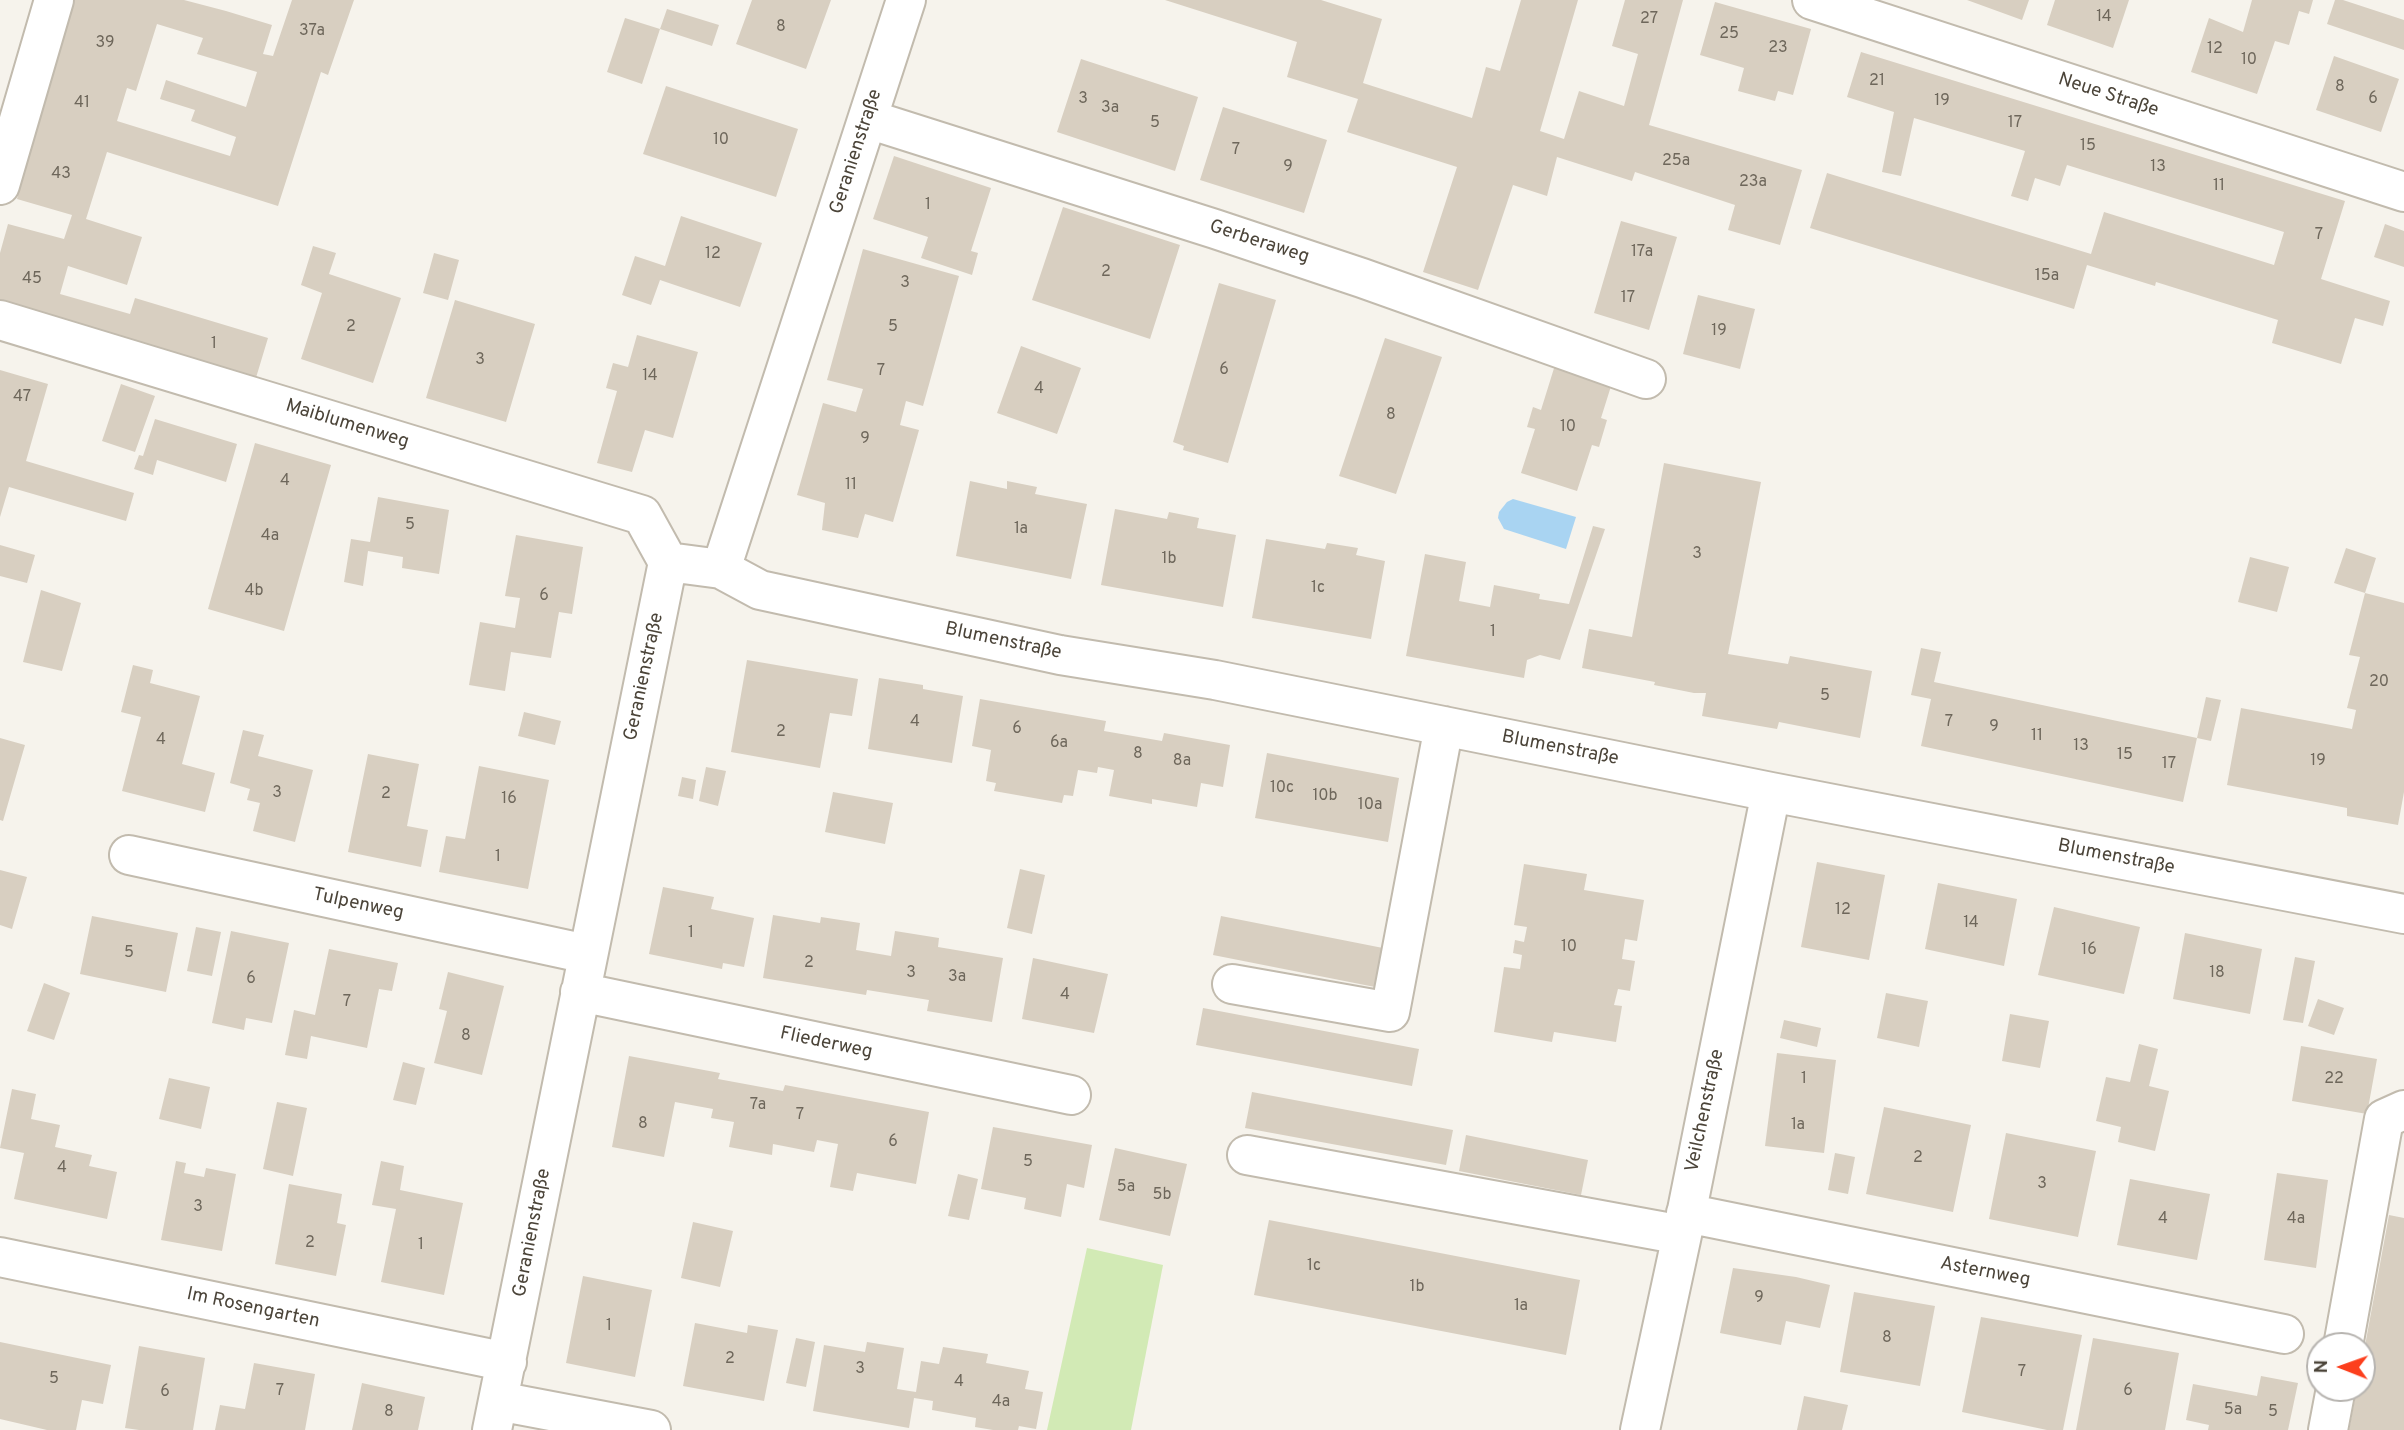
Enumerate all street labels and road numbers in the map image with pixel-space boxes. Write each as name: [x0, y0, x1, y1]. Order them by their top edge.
street label: Neue Straße: [2055, 69, 2161, 123]
street label: Geranienstraße: [826, 87, 888, 217]
street label: Gerberaweg: [1206, 216, 1312, 270]
street label: Maiblumenweg: [282, 395, 412, 455]
street label: Geranienstraße: [620, 611, 670, 743]
street label: Blumenstraße: [943, 619, 1063, 665]
street label: Blumenstraße: [1500, 726, 1620, 772]
street label: Blumenstraße: [2056, 835, 2176, 881]
street label: Tulpenweg: [310, 884, 406, 926]
street label: Fliederweg: [778, 1023, 874, 1065]
street label: Veilchenstraße: [1682, 1047, 1730, 1175]
street label: Geranienstraße: [509, 1167, 557, 1299]
street label: Asternweg: [1938, 1253, 2032, 1293]
street label: Im Rosengarten: [184, 1284, 322, 1334]

